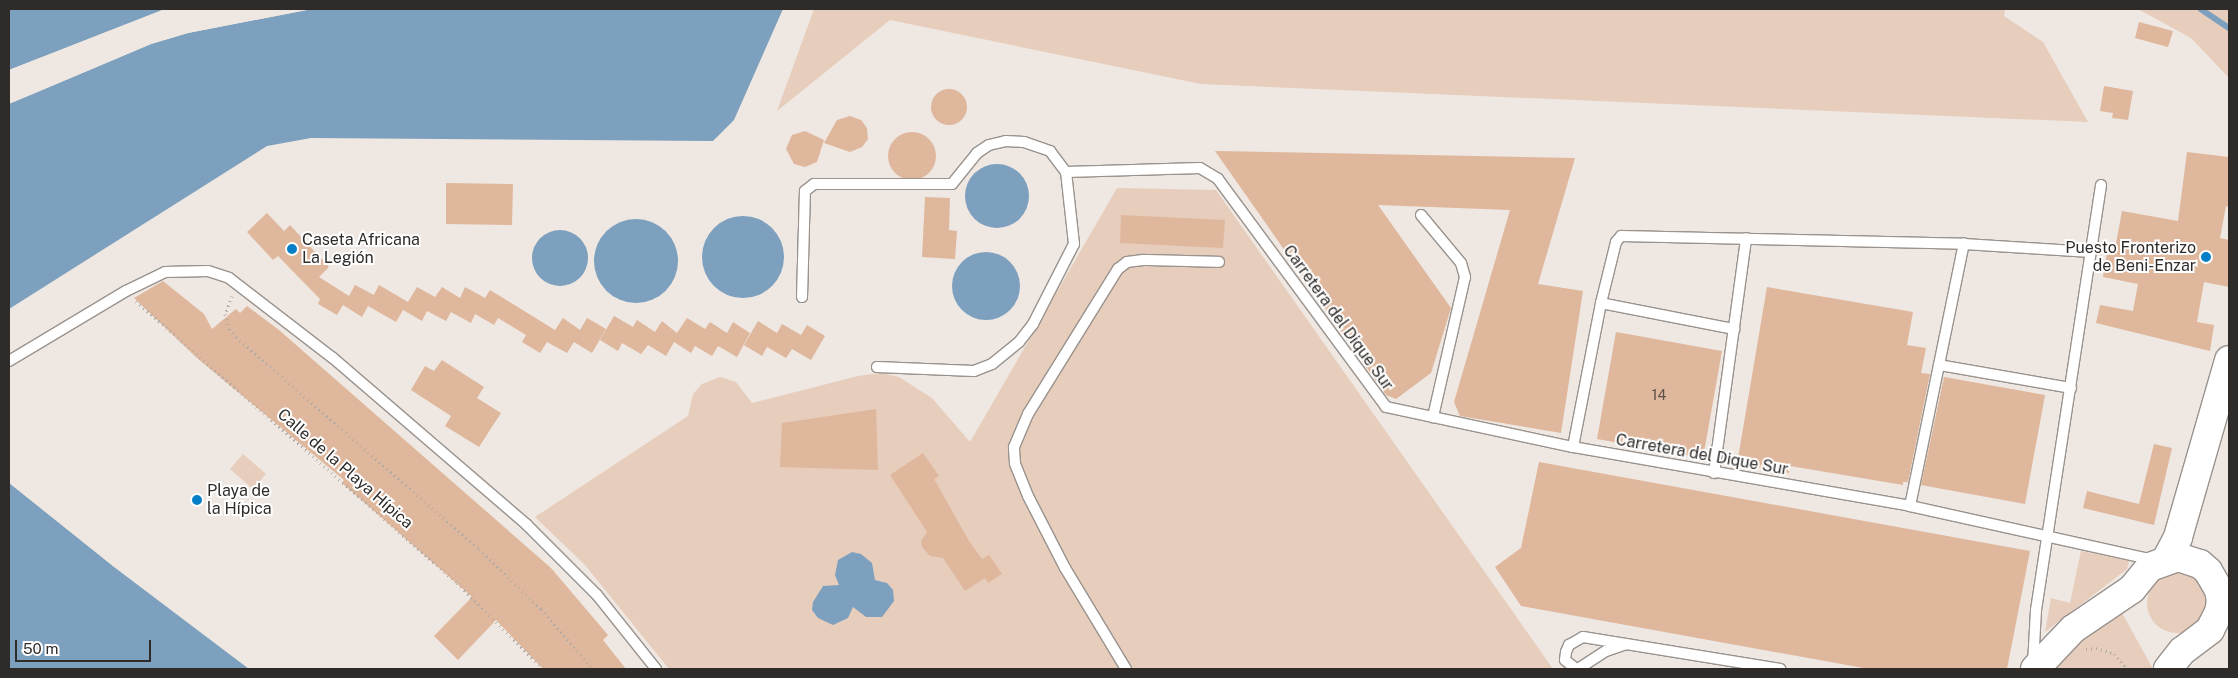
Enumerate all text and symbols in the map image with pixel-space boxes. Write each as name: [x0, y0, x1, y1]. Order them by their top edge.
place label: Caseta Africana La Legión: [302, 230, 420, 268]
place label: Puesto Fronterizo de Beni-Enzar: [2065, 238, 2196, 276]
street label: Carretera del Dique Sur: [1279, 242, 1397, 394]
marker: Caseta Africana La Legión: [286, 243, 298, 255]
marker: Puesto Fronterizo de Beni-Enzar: [2200, 251, 2212, 263]
house number: 14: [1652, 387, 1666, 403]
street label: Calle de la Playa Hípica: [273, 405, 417, 533]
street label: Carretera del Dique Sur: [1614, 430, 1790, 480]
place label: Playa de la Hípica: [207, 481, 272, 519]
marker: Playa de la Hípica: [191, 494, 203, 506]
scale bar: [18, 630, 154, 662]
text: 50 m: [23, 640, 58, 657]

